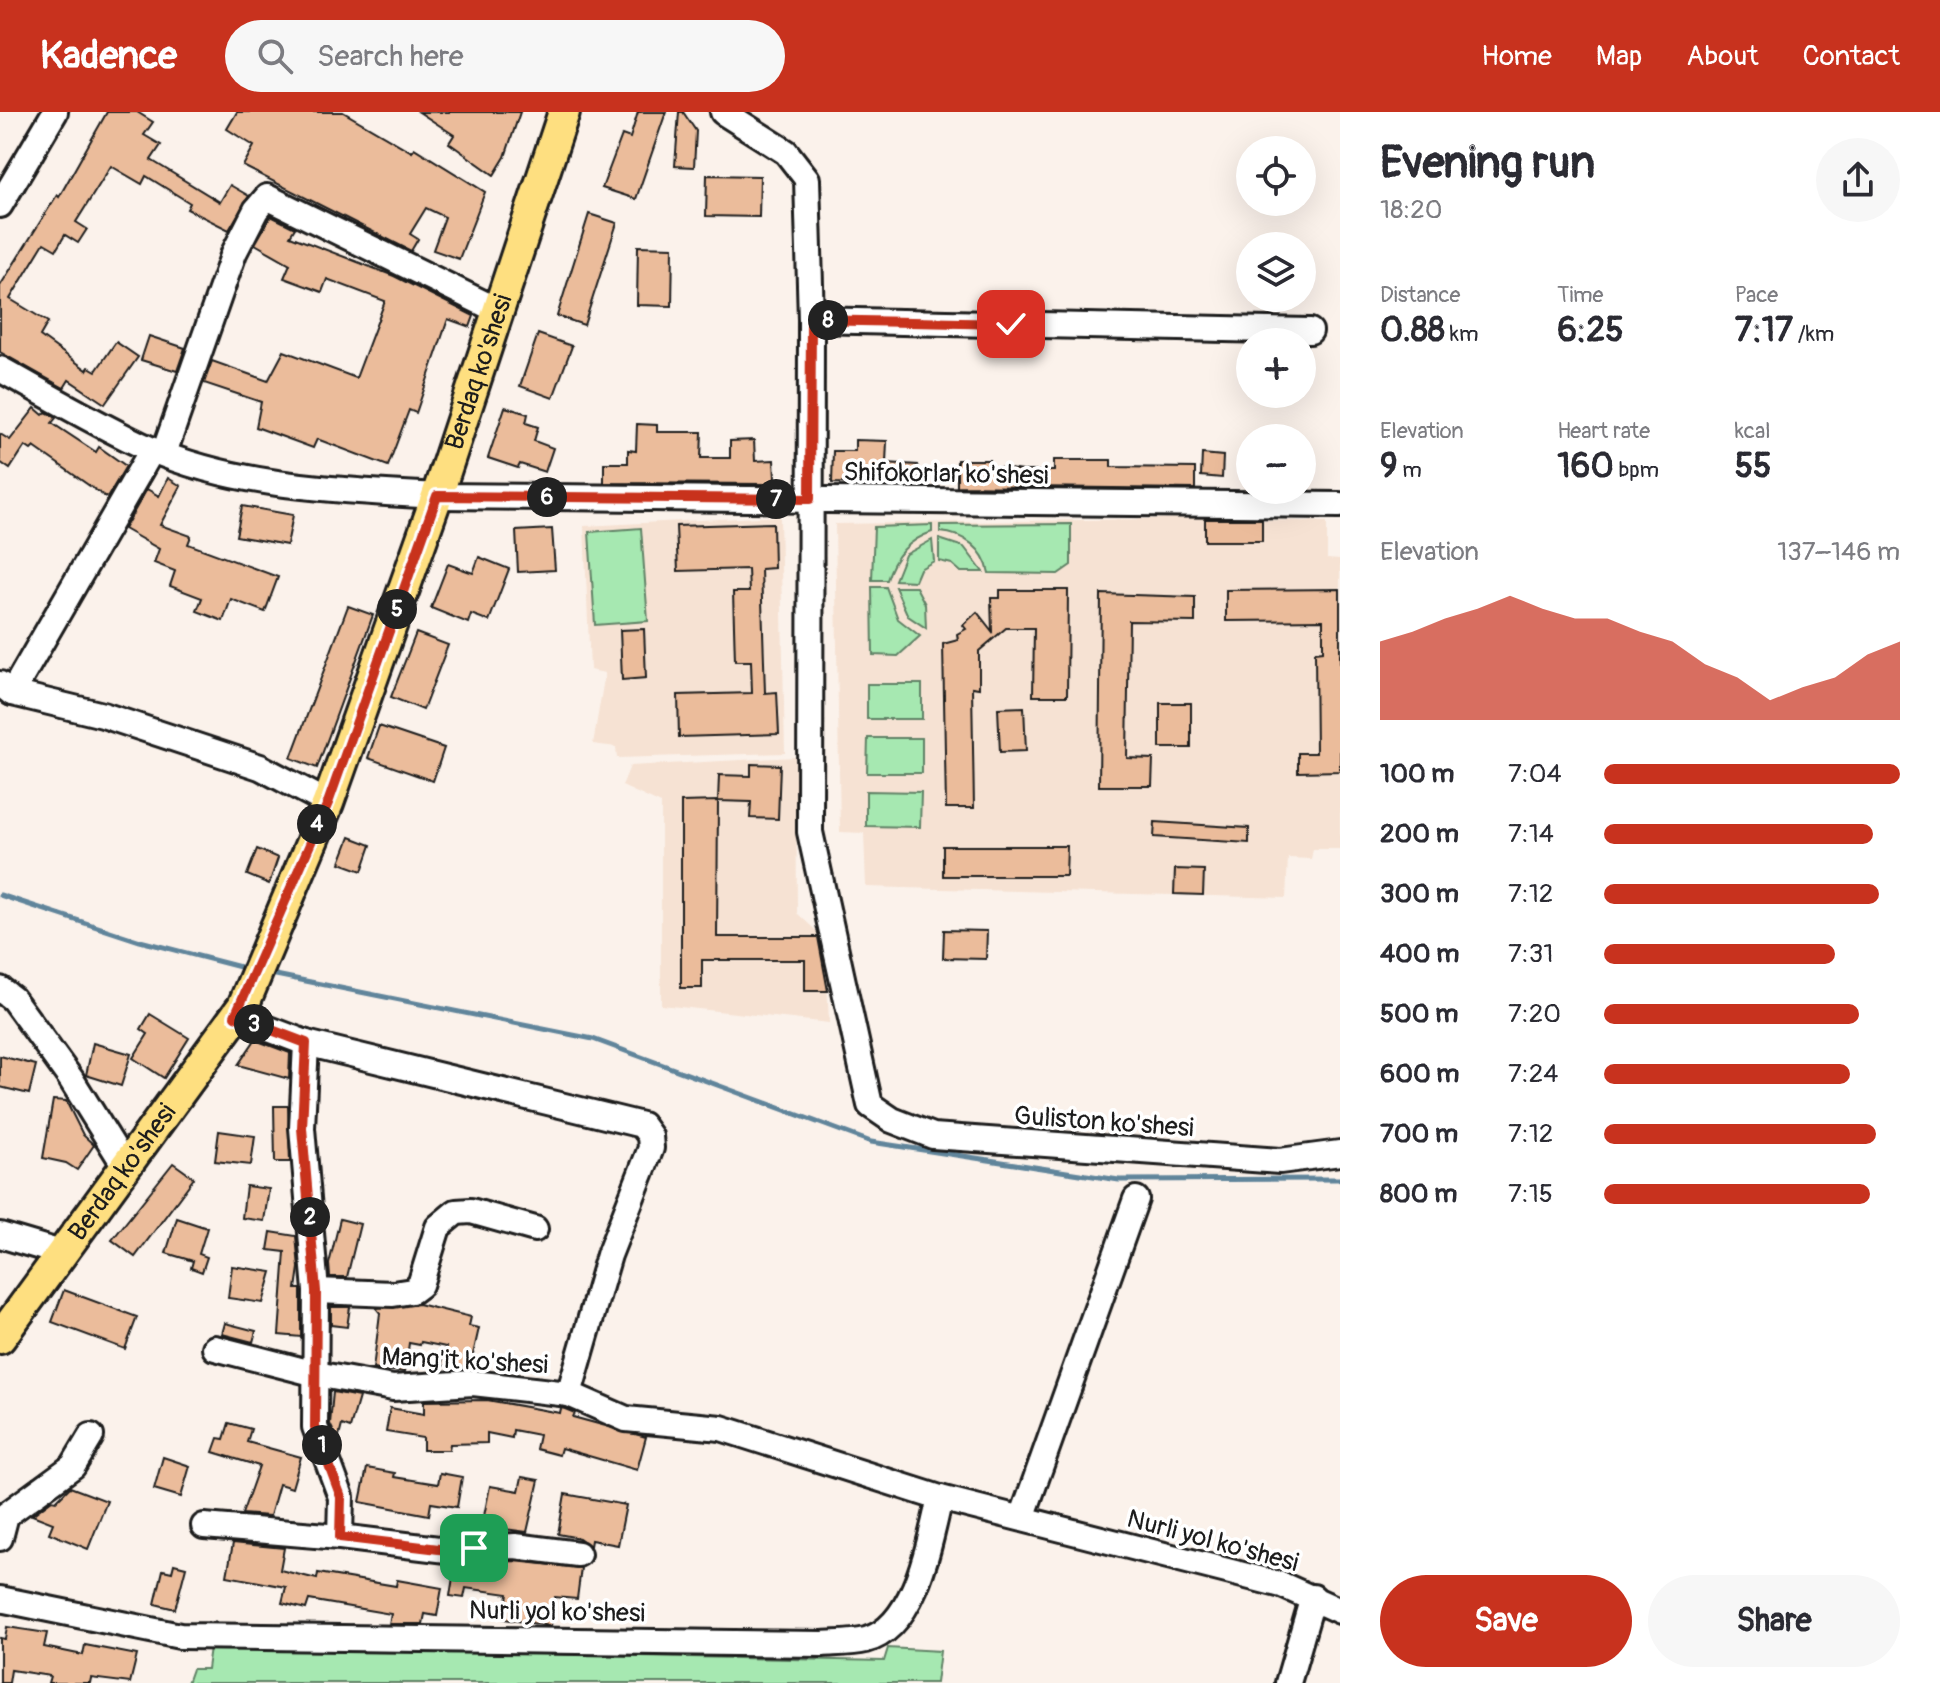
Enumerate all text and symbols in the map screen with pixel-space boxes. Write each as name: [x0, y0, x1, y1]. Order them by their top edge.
search box: [225, 20, 785, 92]
text: Kadence: [40, 32, 177, 80]
icon: search: [253, 34, 297, 78]
text: Search here: [317, 38, 464, 75]
text: Home: [1481, 39, 1552, 74]
text: Map: [1596, 39, 1642, 74]
text: About: [1686, 39, 1759, 74]
text: Contact: [1803, 39, 1900, 74]
map controls: [1236, 136, 1316, 504]
button: locate: [1236, 136, 1316, 216]
text: Evening run: [1380, 136, 1595, 191]
button: share: [1816, 138, 1900, 222]
text: 18:20: [1380, 194, 1443, 226]
button: layers: [1236, 232, 1316, 312]
text: Distance: [1380, 281, 1460, 309]
text: Time: [1557, 281, 1603, 309]
text: Pace: [1735, 281, 1778, 309]
street label: Berdaq ko'shesi: [438, 290, 520, 454]
pin: [977, 290, 1045, 358]
pin: 8: [808, 300, 848, 340]
icon: check: [989, 302, 1033, 346]
text: 8: [822, 306, 834, 334]
text: 0.88: [1380, 309, 1445, 352]
text: 6:25: [1557, 309, 1624, 352]
text: 7:17: [1735, 309, 1793, 352]
text: km: [1445, 320, 1478, 348]
text: /km: [1793, 320, 1834, 348]
button: +: [1236, 328, 1316, 408]
text: Elevation: [1380, 417, 1464, 445]
text: Heart rate: [1557, 417, 1650, 445]
text: kcal: [1735, 417, 1770, 445]
button: −: [1236, 424, 1316, 504]
text: 9: [1380, 445, 1398, 488]
text: 160: [1557, 445, 1614, 488]
text: 55: [1735, 445, 1772, 488]
street label: Shifokorlar ko'shesi: [843, 456, 1049, 492]
text: m: [1398, 456, 1422, 484]
text: bpm: [1614, 456, 1659, 484]
pin: 6: [527, 477, 567, 517]
pin: 7: [756, 479, 796, 519]
text: 6: [541, 483, 553, 511]
text: 7: [770, 485, 782, 513]
text: Elevation: [1380, 536, 1479, 568]
text: 137–146 m: [1777, 536, 1900, 568]
pin: 5: [377, 589, 417, 629]
text: 5: [391, 595, 403, 623]
text: 100 m: [1380, 758, 1454, 790]
text: 7:04: [1508, 758, 1562, 790]
pin: 4: [297, 804, 337, 844]
text: 4: [311, 810, 323, 838]
text: 200 m: [1380, 818, 1459, 850]
text: 7:14: [1508, 818, 1554, 850]
text: 300 m: [1380, 878, 1459, 910]
text: 7:12: [1508, 878, 1553, 910]
text: 400 m: [1380, 938, 1459, 970]
text: 7:31: [1508, 938, 1553, 970]
text: 500 m: [1380, 998, 1458, 1030]
text: 7:20: [1508, 998, 1561, 1030]
pin: 3: [234, 1004, 274, 1044]
text: 3: [248, 1010, 260, 1038]
text: 600 m: [1380, 1058, 1459, 1090]
text: 7:24: [1508, 1058, 1558, 1090]
street label: Berdaq ko'shesi: [62, 1098, 183, 1247]
street label: Guliston ko'shesi: [1013, 1100, 1195, 1144]
text: 700 m: [1380, 1118, 1458, 1150]
text: 7:12: [1508, 1118, 1553, 1150]
text: 800 m: [1380, 1178, 1457, 1210]
text: 7:15: [1508, 1178, 1553, 1210]
pin: 2: [290, 1197, 330, 1237]
text: 2: [304, 1203, 316, 1231]
street label: Mang'it ko'shesi: [381, 1341, 549, 1381]
pin: 1: [302, 1425, 342, 1465]
text: 1: [318, 1431, 326, 1459]
street label: Nurli yol ko'shesi: [1124, 1503, 1302, 1579]
pin: [440, 1514, 508, 1582]
icon: arrive: [452, 1526, 496, 1570]
button: Save: [1380, 1575, 1632, 1667]
button: Share: [1648, 1575, 1900, 1667]
street label: Nurli yol ko'shesi: [469, 1594, 645, 1630]

